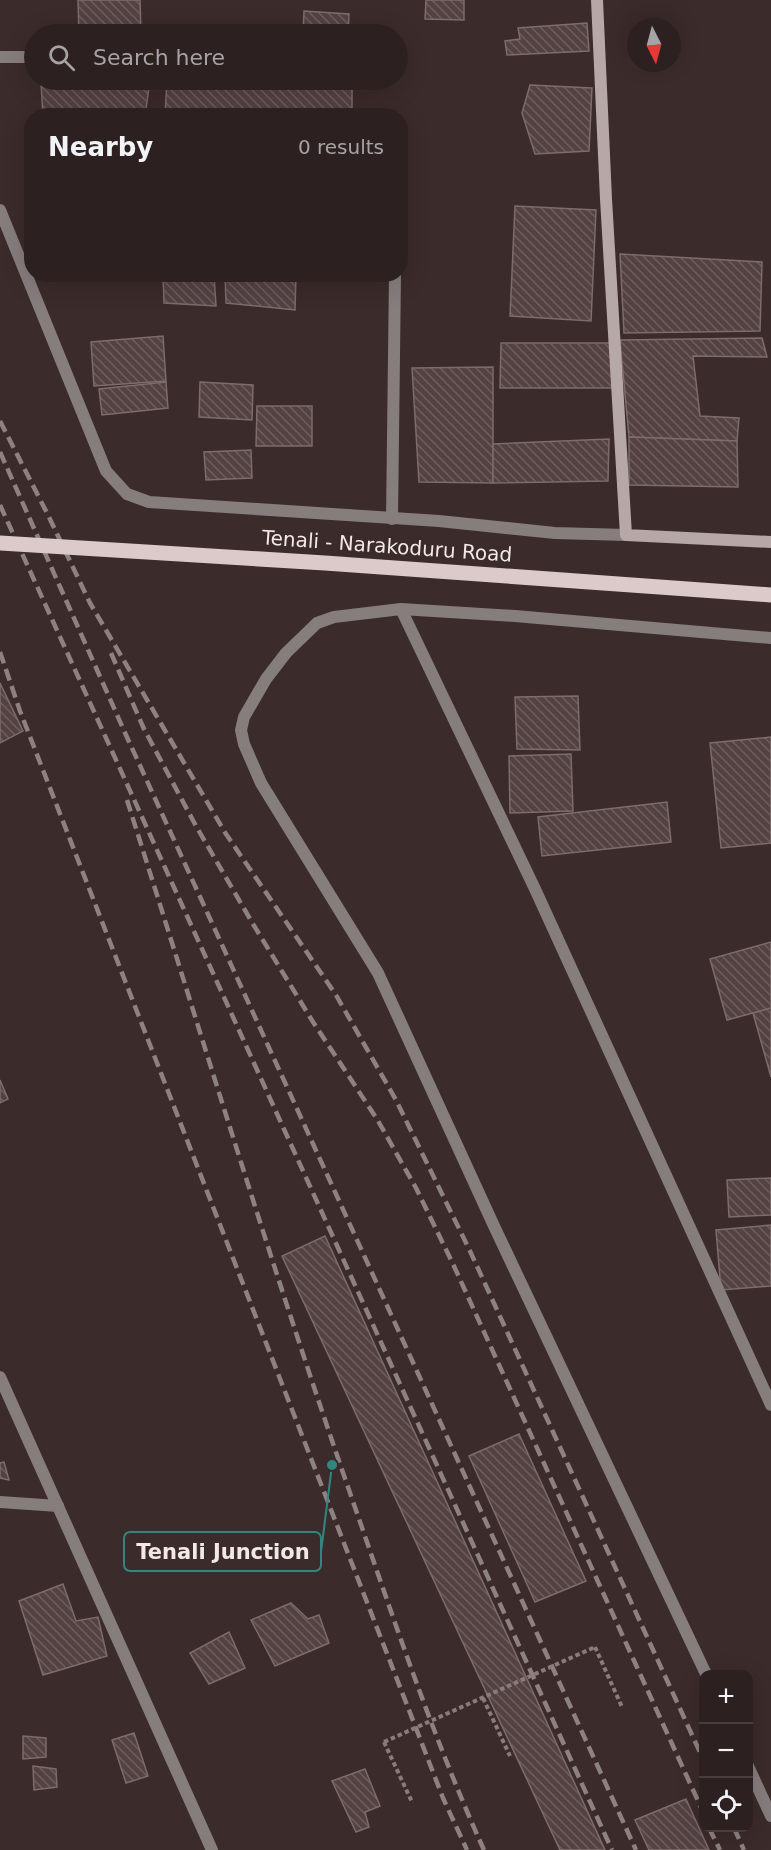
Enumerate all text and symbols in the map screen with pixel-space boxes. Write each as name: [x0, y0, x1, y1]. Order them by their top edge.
north arrow: [627, 18, 681, 72]
search box: [24, 24, 408, 90]
icon: search: [45, 41, 78, 74]
text: Search here: [93, 45, 225, 70]
text: Nearby: [48, 132, 153, 162]
text: 0 results: [298, 135, 384, 159]
street label: Tenali - Narakoduru Road: [260, 525, 513, 567]
callout: Tenali Junction: [124, 1532, 321, 1571]
text: Tenali Junction: [136, 1540, 310, 1564]
map controls: [699, 1670, 753, 1832]
button: +: [699, 1670, 753, 1724]
button: −: [699, 1724, 753, 1778]
button: locate: [699, 1778, 753, 1832]

